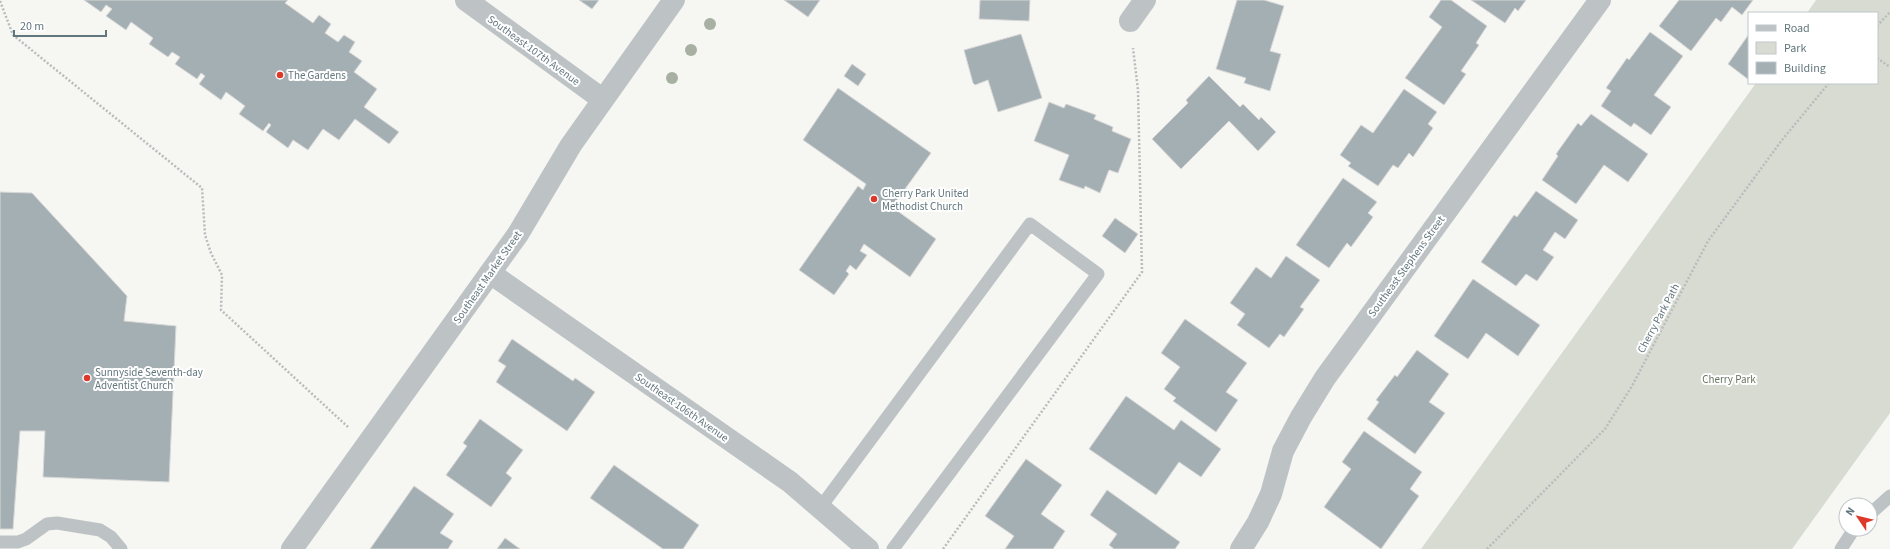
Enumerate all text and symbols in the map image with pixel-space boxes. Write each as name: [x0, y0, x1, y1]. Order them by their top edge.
scale bar: [14, 12, 106, 38]
street label: Southeast 107th Avenue: [484, 12, 583, 89]
legend: [1748, 12, 1878, 84]
text: 20 m: [20, 18, 44, 35]
text: Road: [1784, 20, 1810, 37]
text: Park: [1784, 40, 1806, 57]
text: Building: [1784, 60, 1826, 77]
place label: The Gardens: [288, 68, 346, 83]
marker: The Gardens: [275, 70, 285, 80]
place label: Cherry Park United Methodist Church: [882, 186, 969, 214]
marker: Cherry Park United Methodist Church: [869, 194, 879, 204]
street label: Southeast Stephens Street: [1365, 213, 1448, 320]
street label: Southeast Market Street: [450, 228, 525, 327]
street label: Cherry Park Path: [1634, 281, 1683, 356]
place label: Sunnyside Seventh-day Adventist Church: [95, 365, 203, 393]
street label: Southeast 106th Avenue: [632, 369, 732, 446]
park label: Cherry Park: [1702, 372, 1756, 387]
marker: Sunnyside Seventh-day Adventist Church: [82, 373, 92, 383]
north arrow: [1838, 497, 1878, 537]
text: N: [1842, 504, 1858, 519]

